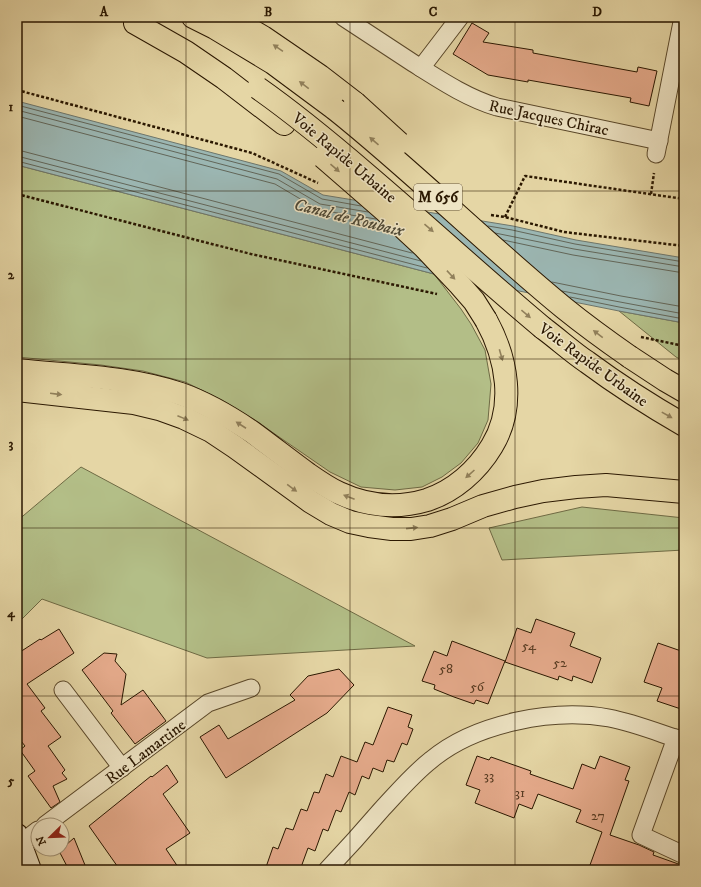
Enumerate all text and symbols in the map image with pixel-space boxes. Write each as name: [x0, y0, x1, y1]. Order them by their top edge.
text: A: [99, 4, 109, 20]
text: B: [264, 4, 272, 20]
text: C: [429, 4, 438, 20]
text: D: [592, 4, 602, 20]
one-way arrow: [273, 44, 284, 52]
one-way arrow: [298, 81, 309, 89]
street label: Rue Jacques Chirac: [487, 96, 611, 140]
text: 1: [9, 99, 14, 115]
street label: Voie Rapide Urbaine: [287, 108, 401, 207]
one-way arrow: [369, 136, 379, 145]
one-way arrow: [330, 163, 341, 172]
road number: M 656: [414, 184, 462, 210]
water label: Canal de Roubaix: [292, 194, 407, 243]
one-way arrow: [424, 223, 433, 232]
text: 2: [8, 267, 15, 283]
one-way arrow: [446, 270, 456, 280]
one-way arrow: [521, 309, 532, 318]
street label: Voie Rapide Urbaine: [534, 318, 652, 411]
one-way arrow: [592, 330, 603, 338]
one-way arrow: [498, 350, 504, 362]
one-way arrow: [50, 391, 62, 398]
one-way arrow: [661, 411, 673, 418]
one-way arrow: [177, 414, 189, 421]
one-way arrow: [236, 422, 247, 429]
text: 3: [9, 436, 14, 452]
one-way arrow: [465, 469, 475, 478]
one-way arrow: [287, 484, 297, 492]
one-way arrow: [343, 494, 355, 500]
one-way arrow: [406, 525, 418, 532]
text: 4: [6, 605, 15, 622]
house number: 54: [522, 637, 537, 655]
house number: 52: [553, 654, 567, 672]
house number: 58: [439, 660, 453, 678]
house number: 56: [470, 678, 485, 696]
street label: Rue Lamartine: [101, 715, 190, 789]
house number: 33: [484, 767, 494, 785]
text: 5: [7, 773, 15, 789]
house number: 31: [515, 784, 525, 802]
house number: 27: [591, 807, 605, 825]
north arrow: [30, 817, 70, 857]
text: N: [34, 834, 50, 847]

